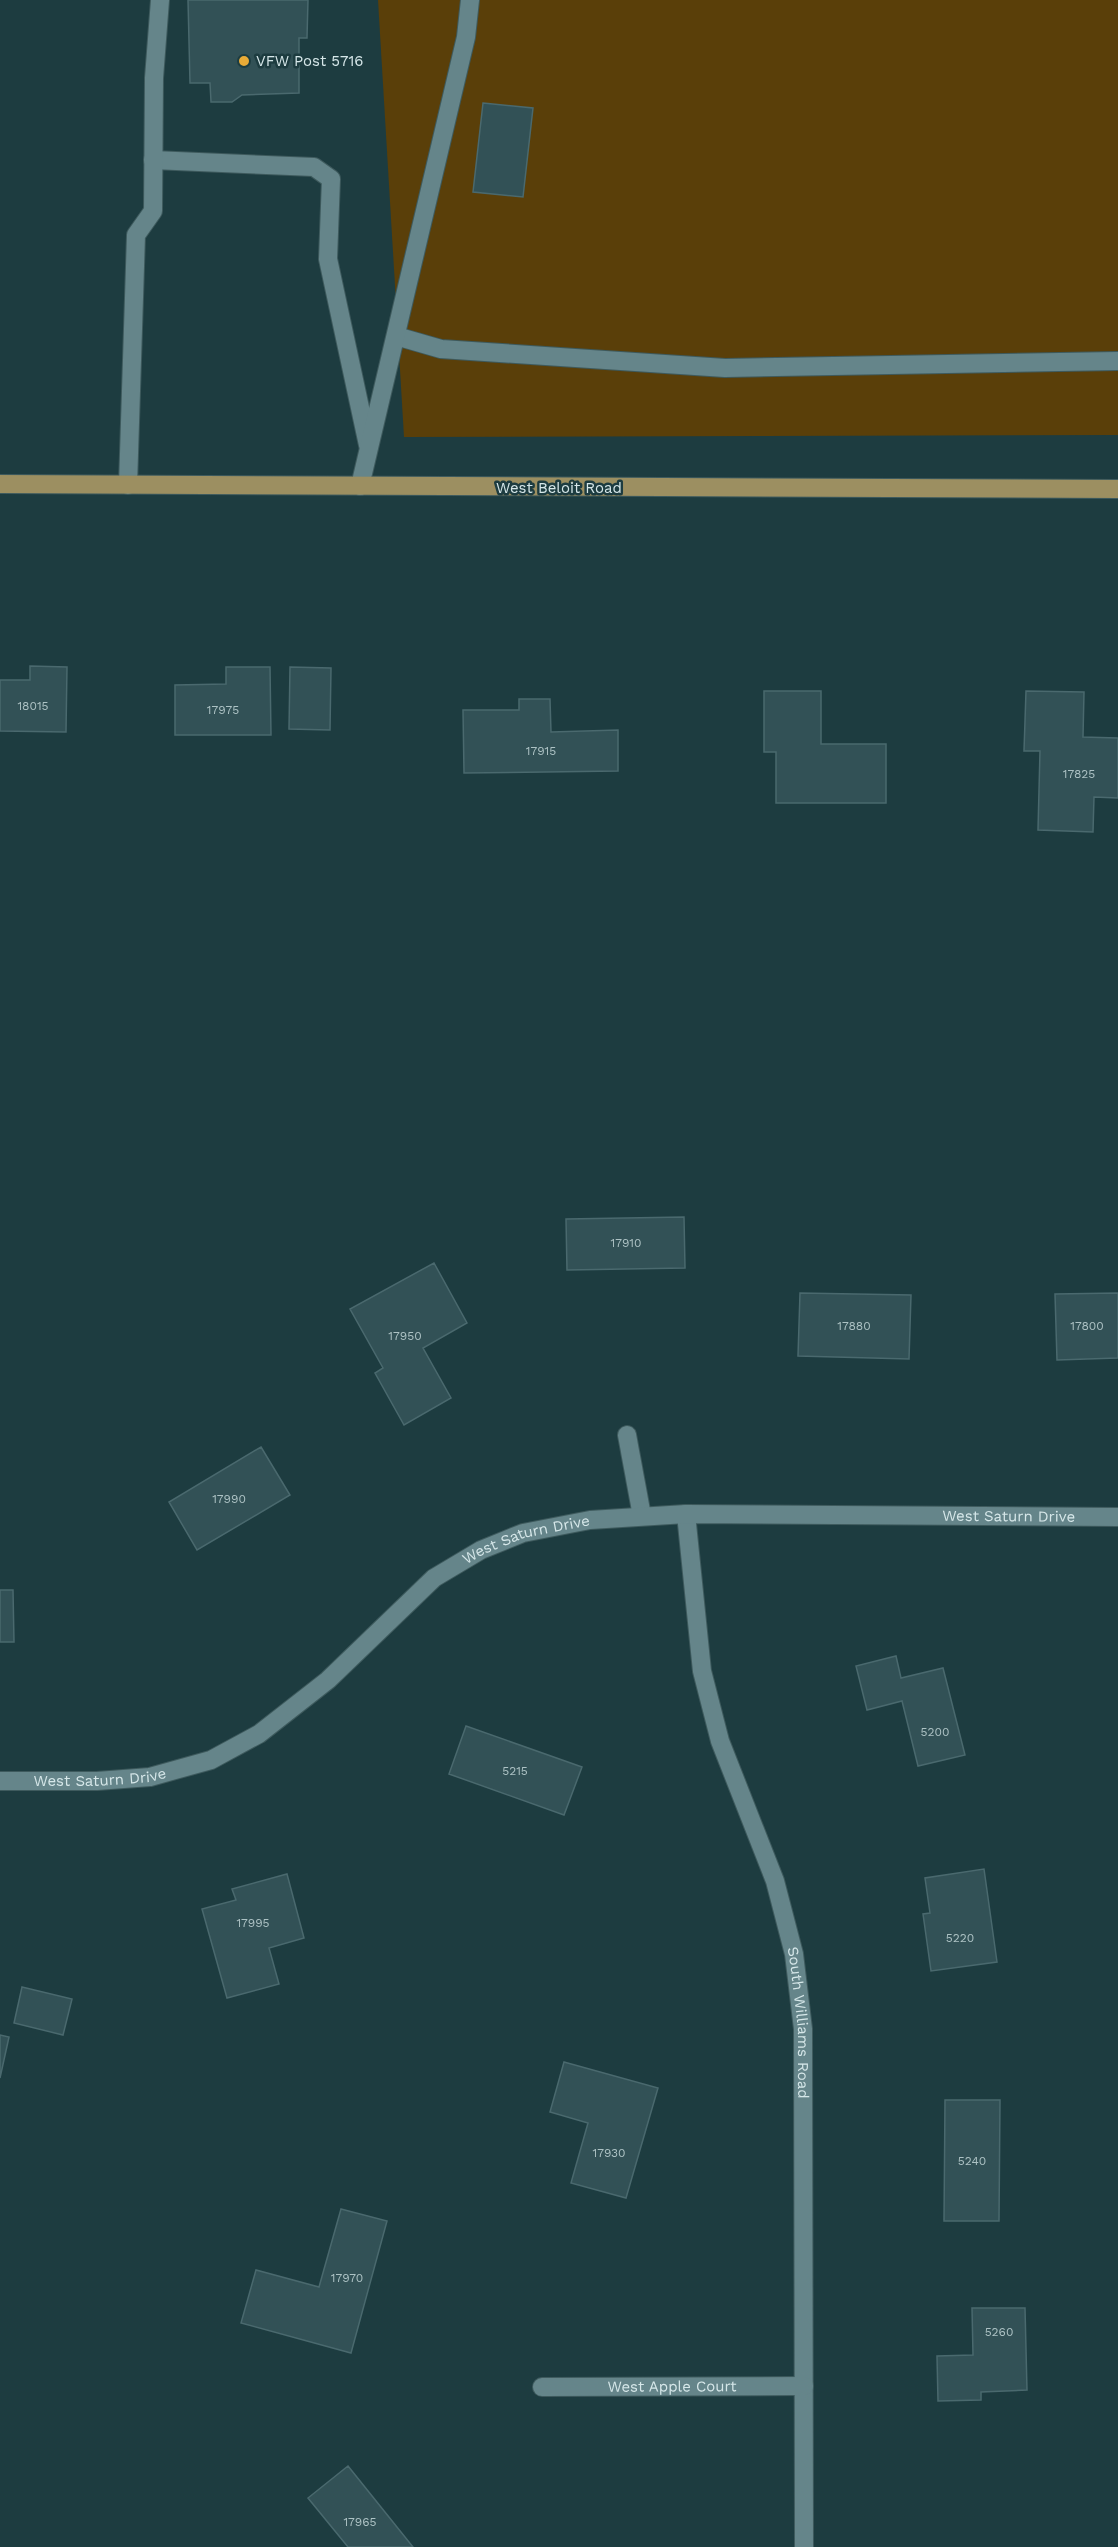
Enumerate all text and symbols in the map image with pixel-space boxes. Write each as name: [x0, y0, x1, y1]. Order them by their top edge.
place label: VFW Post 5716: [256, 52, 363, 70]
marker: VFW Post 5716: [237, 54, 251, 68]
street label: West Beloit Road: [496, 479, 622, 497]
house number: 18015: [17, 699, 49, 713]
house number: 17975: [207, 703, 239, 717]
house number: 17915: [526, 744, 556, 758]
house number: 17825: [1063, 767, 1095, 781]
house number: 17910: [611, 1236, 641, 1250]
house number: 17880: [837, 1319, 871, 1333]
house number: 17800: [1070, 1319, 1104, 1333]
house number: 17950: [388, 1329, 422, 1343]
house number: 17990: [212, 1492, 246, 1506]
street label: West Saturn Drive: [942, 1507, 1075, 1526]
street label: West Saturn Drive: [459, 1511, 591, 1568]
house number: 5200: [921, 1725, 949, 1739]
street label: West Saturn Drive: [33, 1764, 168, 1790]
house number: 5215: [502, 1764, 528, 1778]
house number: 17995: [236, 1916, 270, 1930]
house number: 5220: [946, 1931, 974, 1945]
street label: South Williams Road: [783, 1945, 812, 2099]
house number: 17930: [592, 2146, 626, 2160]
house number: 5240: [958, 2154, 986, 2168]
house number: 17970: [331, 2271, 363, 2285]
house number: 5260: [985, 2325, 1013, 2339]
street label: West Apple Court: [608, 2377, 737, 2396]
house number: 17965: [343, 2515, 377, 2529]

